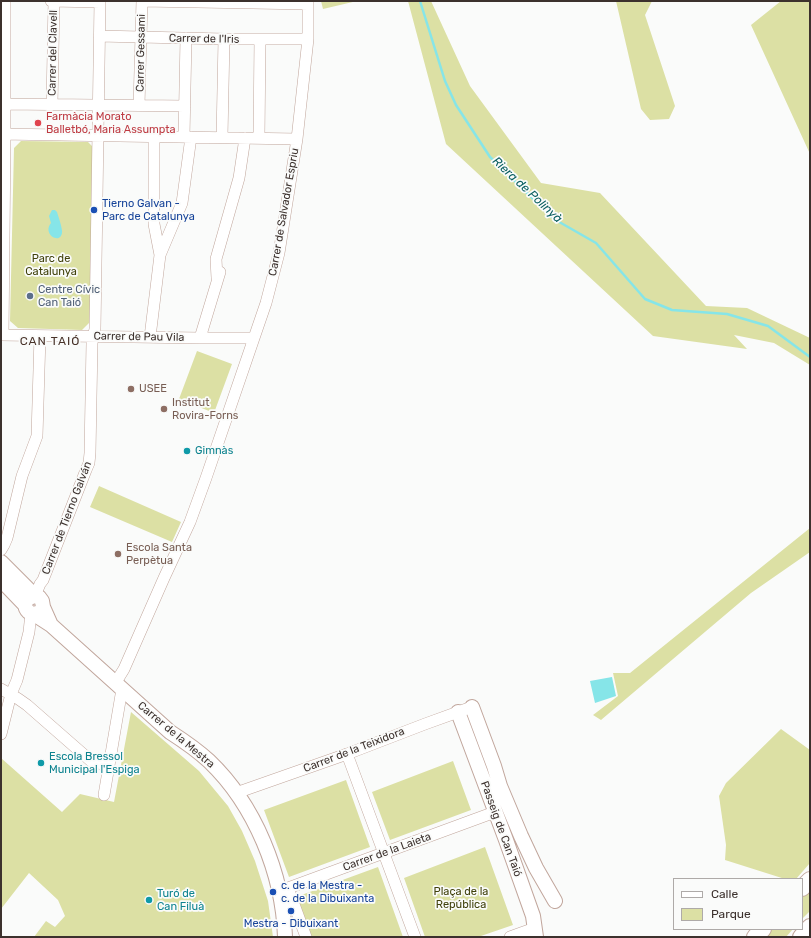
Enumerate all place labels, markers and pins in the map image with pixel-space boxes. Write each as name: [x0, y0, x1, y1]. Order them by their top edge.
place label: Farmàcia Morato Balletbó, Maria Assumpta: [46, 110, 176, 136]
marker: Farmàcia Morato Balletbó, Maria Assumpta: [33, 118, 43, 128]
place label: Tierno Galvan - Parc de Catalunya: [102, 197, 195, 223]
marker: Tierno Galvan - Parc de Catalunya: [89, 205, 99, 215]
place label: Centre Cívic Can Taió: [38, 283, 100, 309]
marker: Centre Cívic Can Taió: [25, 291, 35, 301]
place label: USEE: [139, 382, 167, 396]
marker: USEE: [126, 384, 136, 394]
place label: Institut Rovira-Forns: [172, 396, 238, 422]
marker: Institut Rovira-Forns: [159, 404, 169, 414]
place label: Gimnàs: [195, 444, 233, 458]
marker: Gimnàs: [182, 446, 192, 456]
place label: Escola Santa Perpètua: [126, 541, 192, 567]
marker: Escola Santa Perpètua: [113, 549, 123, 559]
place label: Escola Bressol Municipal l'Espiga: [49, 750, 140, 776]
marker: Escola Bressol Municipal l'Espiga: [36, 758, 46, 768]
place label: c. de la Mestra - c. de la Dibuixanta: [281, 879, 374, 905]
place label: Turó de Can Filuà: [157, 887, 204, 913]
marker: c. de la Mestra - c. de la Dibuixanta: [268, 887, 278, 897]
marker: Turó de Can Filuà: [144, 895, 154, 905]
marker: Mestra - Dibuixant: [286, 906, 296, 916]
place label: Mestra - Dibuixant: [244, 917, 338, 931]

